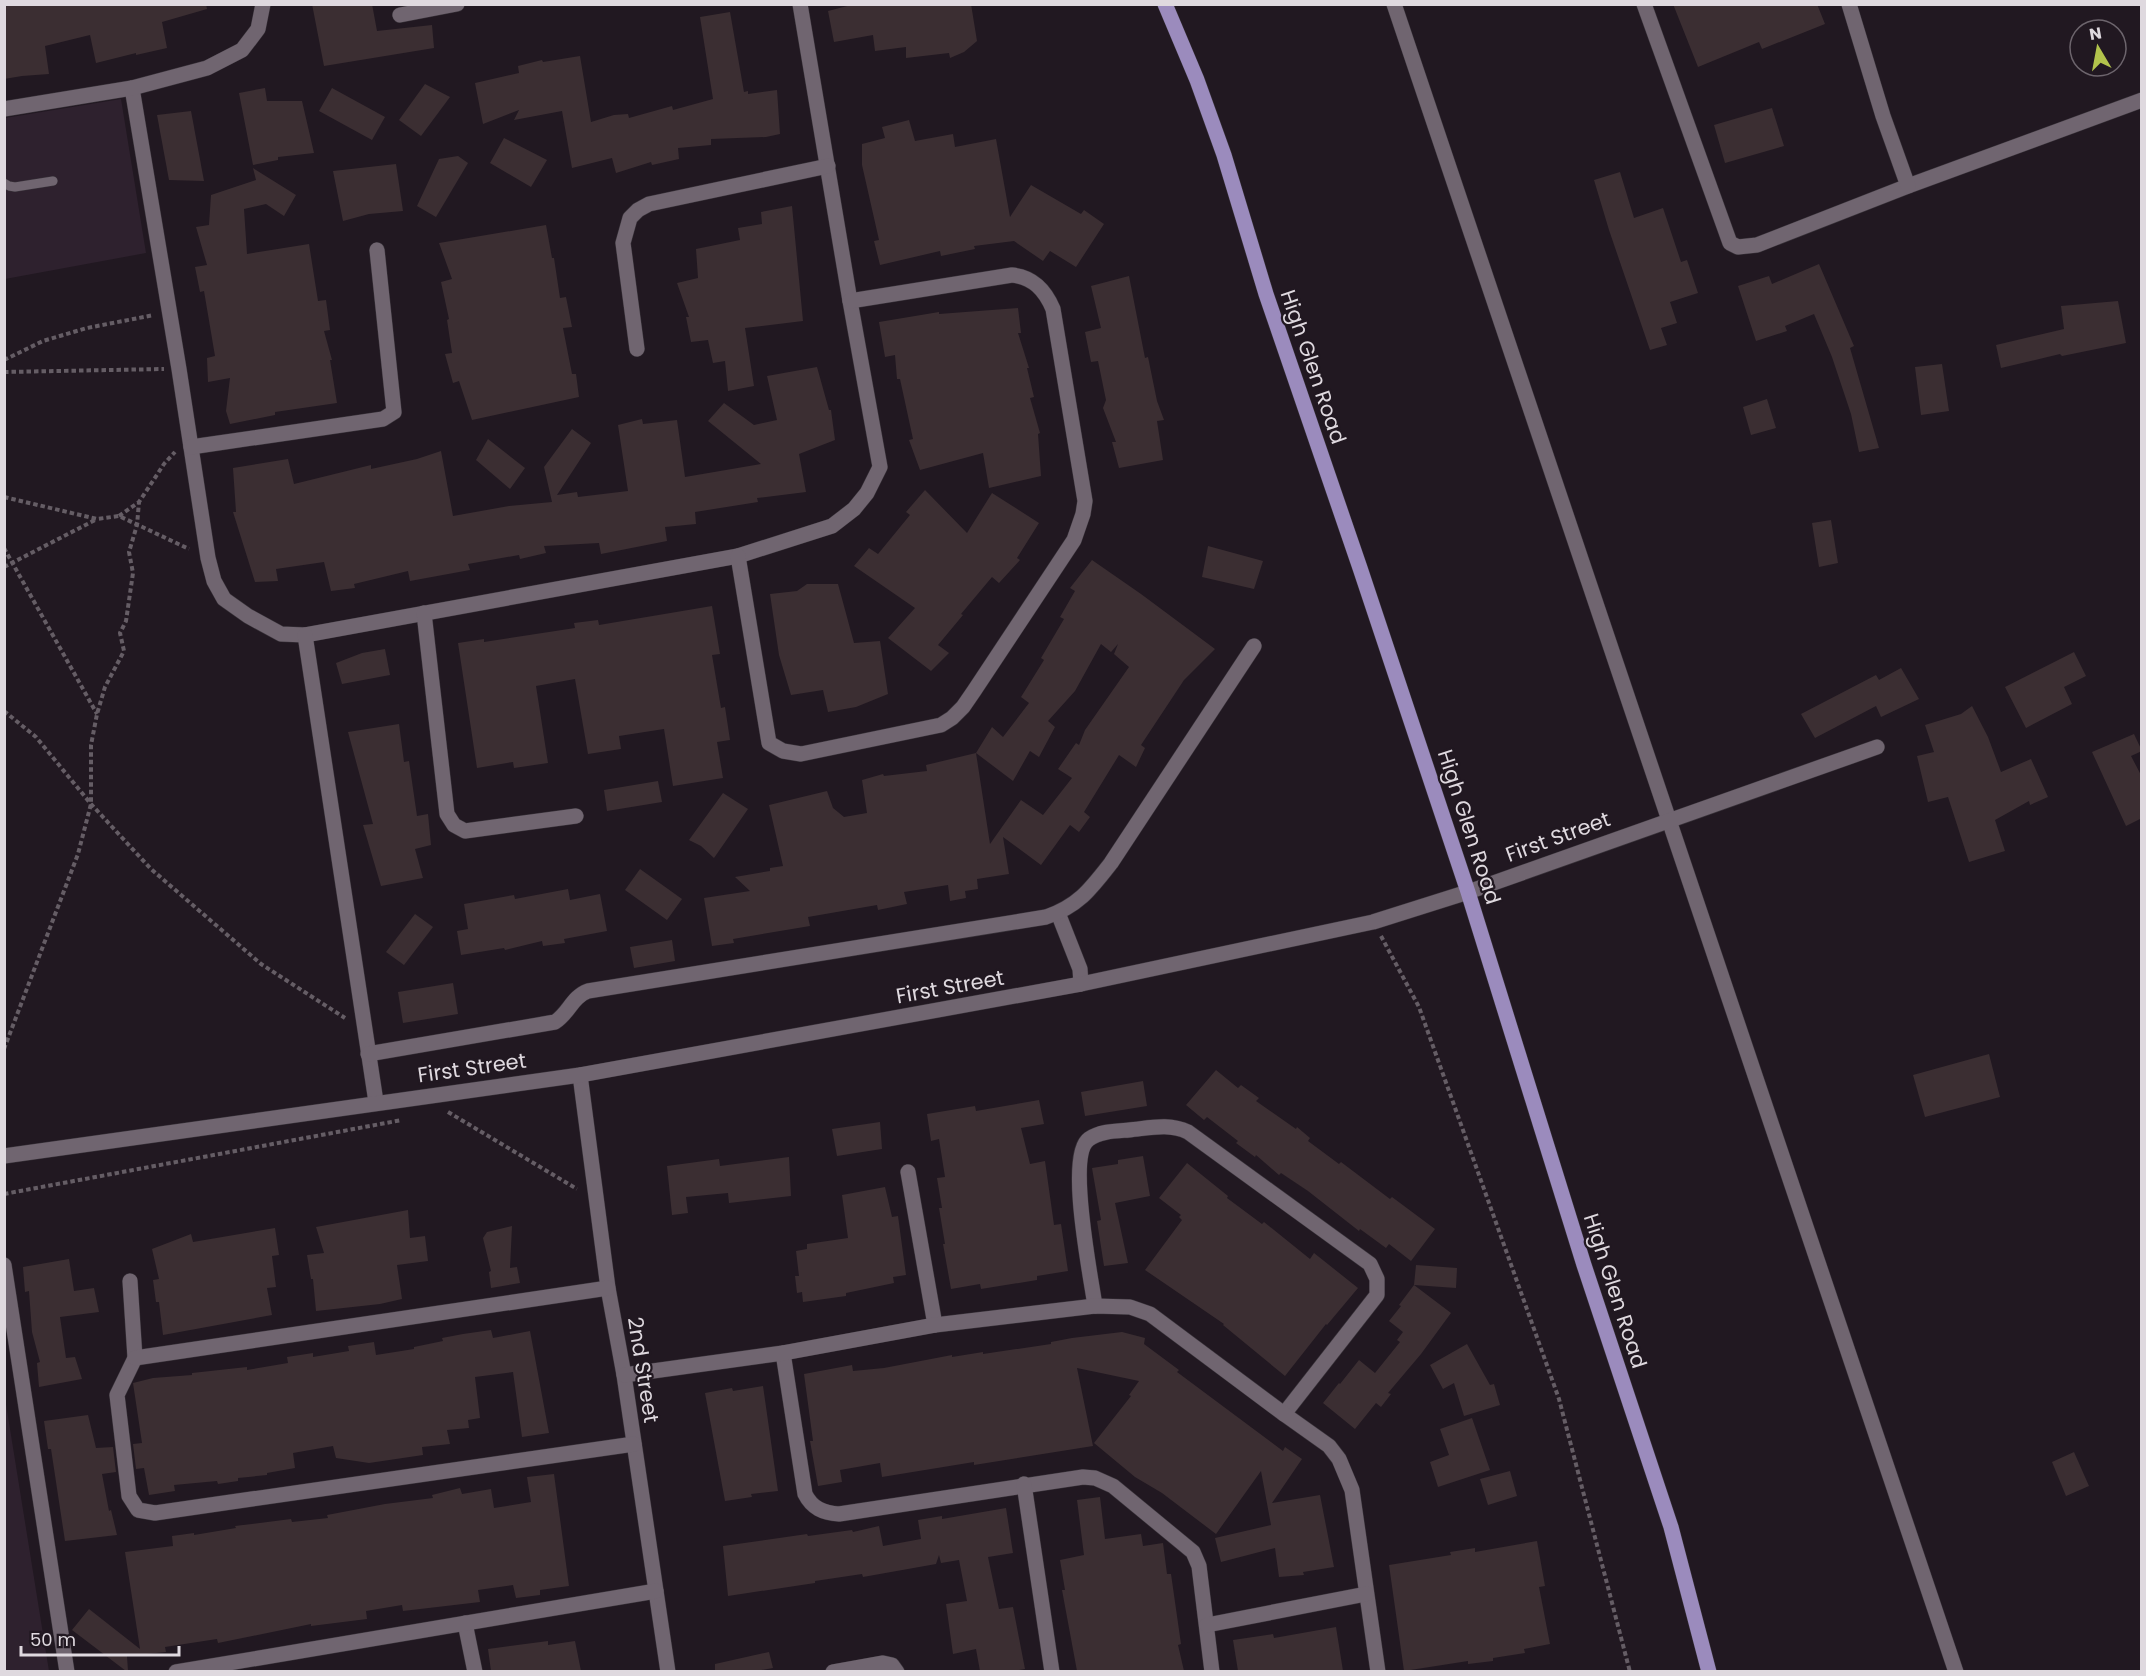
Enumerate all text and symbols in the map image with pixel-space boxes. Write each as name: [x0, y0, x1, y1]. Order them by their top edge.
north arrow: [2068, 18, 2128, 78]
text: N: [2088, 21, 2103, 46]
street label: High Glen Road: [1274, 286, 1353, 448]
street label: High Glen Road: [1431, 746, 1508, 908]
street label: First Street: [1502, 804, 1614, 869]
street label: First Street: [894, 963, 1006, 1010]
street label: First Street: [416, 1046, 528, 1089]
street label: High Glen Road: [1577, 1210, 1654, 1372]
street label: 2nd Street: [621, 1315, 666, 1425]
scale bar: [21, 1619, 178, 1657]
text: 50 m: [30, 1627, 76, 1652]

